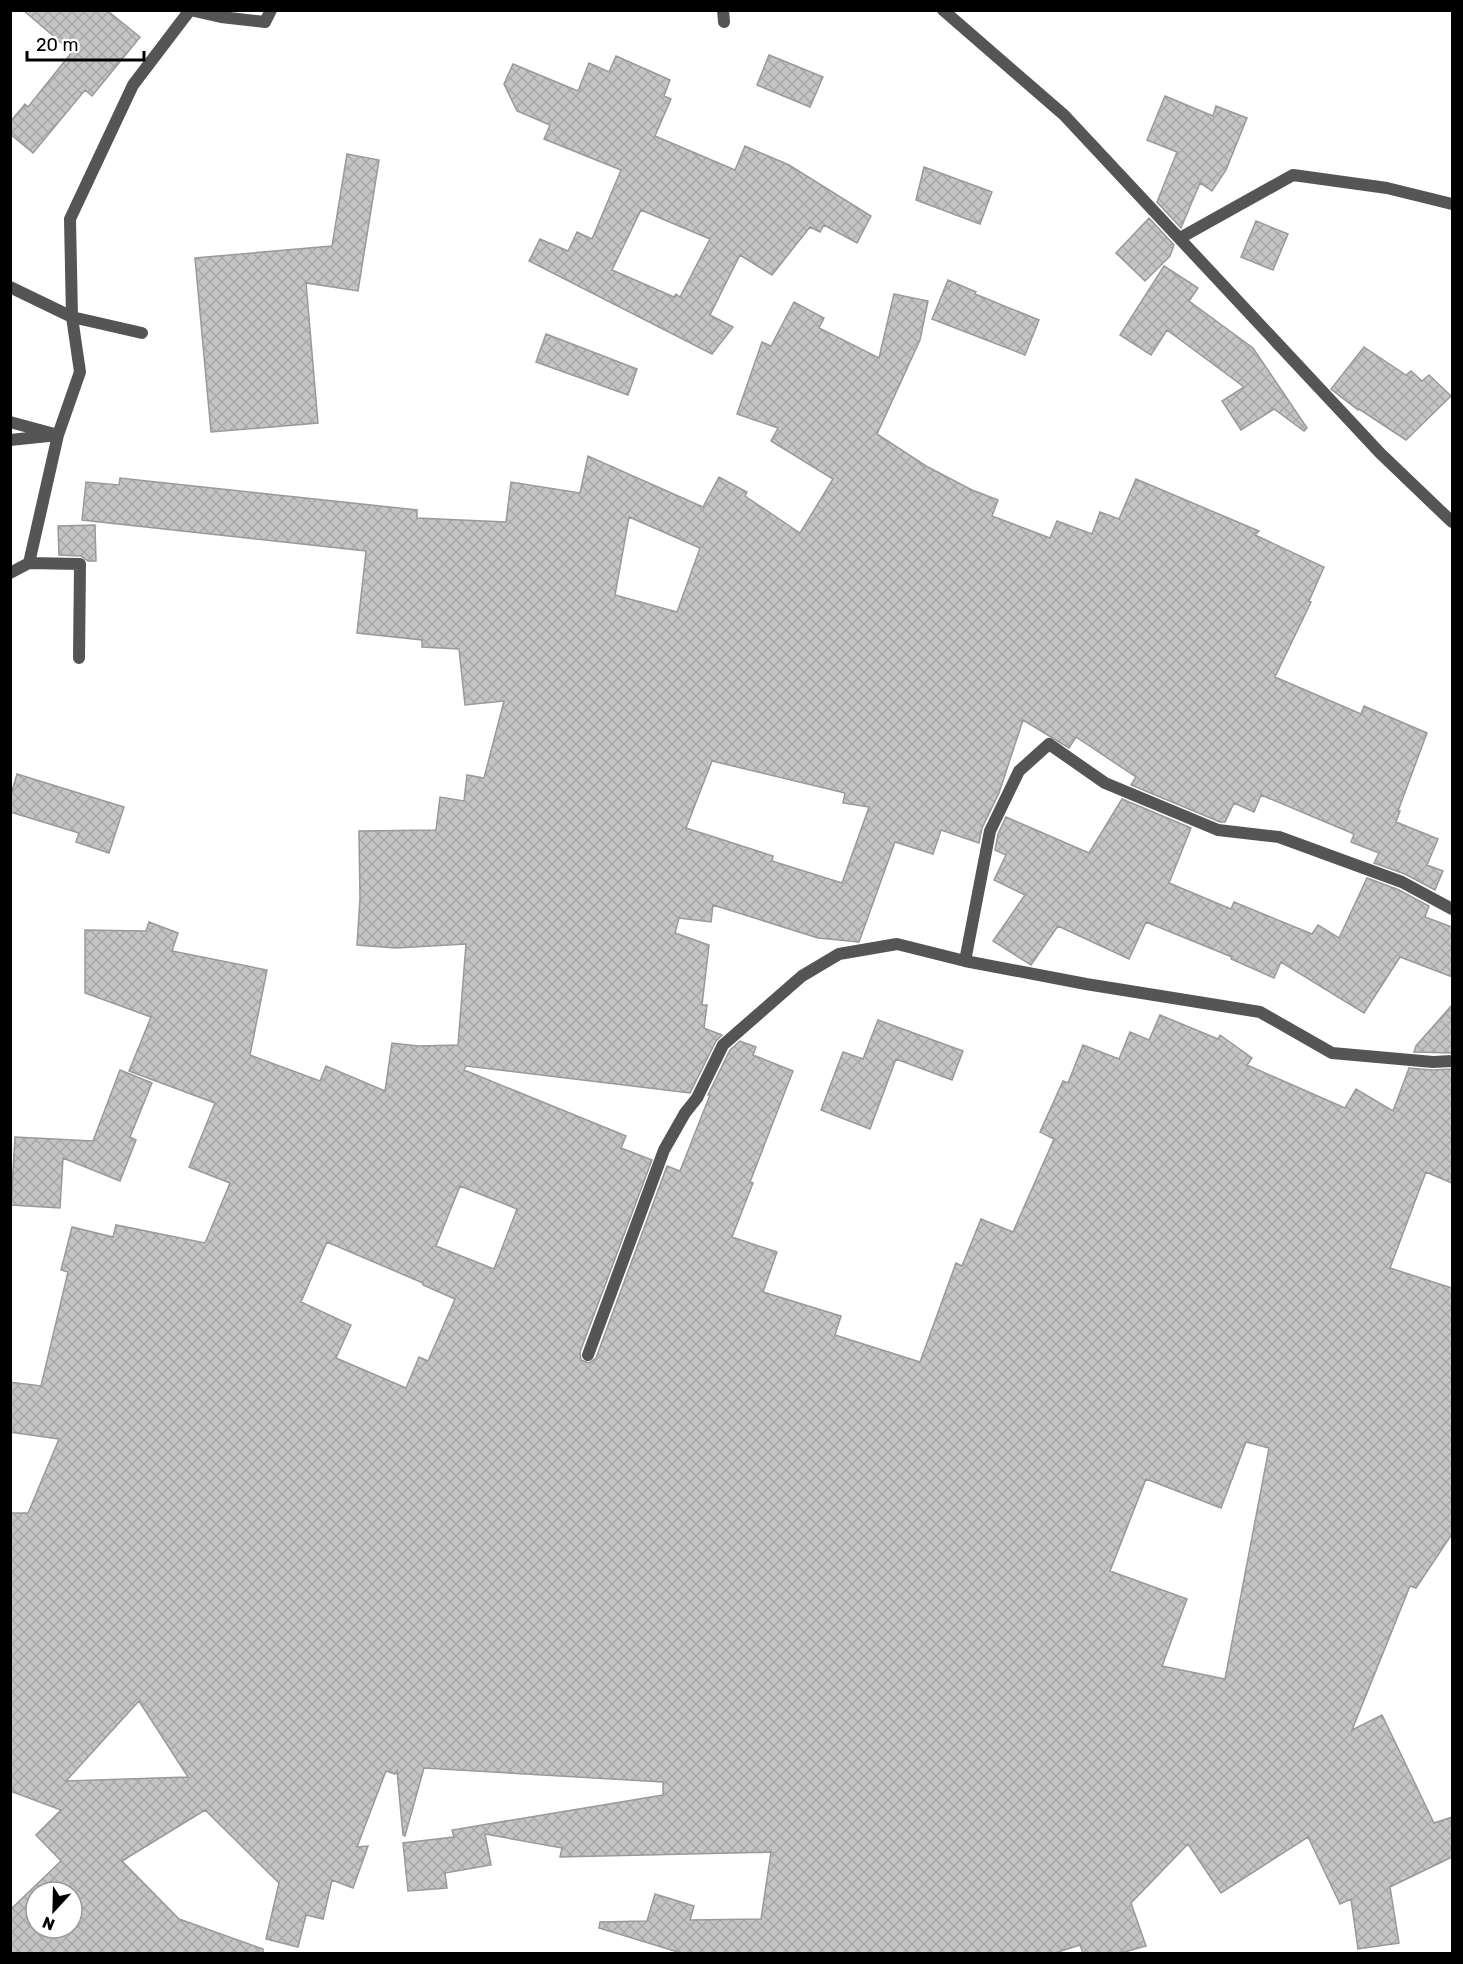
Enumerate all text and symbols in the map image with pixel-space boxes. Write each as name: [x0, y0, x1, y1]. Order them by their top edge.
scale bar: [27, 24, 144, 62]
text: 20 m: [36, 34, 78, 56]
north arrow: [24, 1880, 84, 1940]
text: N: [40, 1912, 57, 1934]

